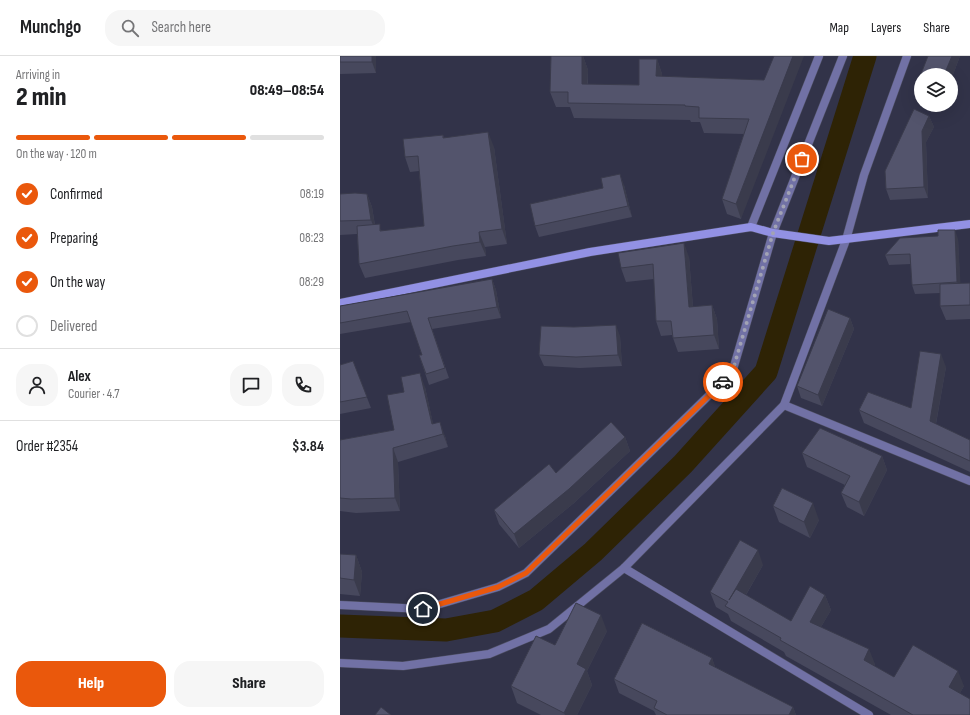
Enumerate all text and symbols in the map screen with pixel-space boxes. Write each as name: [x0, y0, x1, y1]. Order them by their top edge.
search box: [105, 10, 385, 46]
text: Munchgo: [20, 16, 81, 39]
icon: search: [119, 17, 141, 39]
text: Search here: [151, 18, 211, 37]
text: Map: [829, 19, 849, 36]
text: Layers: [871, 19, 901, 36]
text: Share: [923, 19, 950, 36]
text: Arriving in: [16, 67, 60, 83]
map controls: [914, 68, 958, 112]
button: layers: [914, 68, 958, 112]
text: 08:49–08:54: [250, 81, 324, 100]
text: 2 min: [16, 82, 66, 113]
pin: [785, 142, 819, 176]
text: On the way · 120 m: [16, 146, 97, 162]
icon: bag: [791, 148, 813, 170]
icon: check: [16, 183, 38, 205]
text: Confirmed: [50, 185, 103, 204]
text: 08:19: [300, 186, 324, 202]
icon: check: [16, 227, 38, 249]
text: Preparing: [50, 229, 98, 248]
text: 08:23: [299, 230, 324, 246]
icon: check: [16, 271, 38, 293]
text: On the way: [50, 273, 105, 292]
text: 08:29: [299, 274, 324, 290]
text: Delivered: [50, 317, 97, 336]
courier: [703, 362, 743, 402]
button: person: [16, 364, 58, 406]
button: chat: [230, 364, 272, 406]
button: phone: [282, 364, 324, 406]
text: Alex: [68, 367, 91, 386]
icon: car: [712, 371, 734, 393]
text: Courier · 4.7: [68, 386, 120, 402]
text: Order #2354: [16, 437, 78, 456]
text: $3.84: [292, 437, 324, 456]
pin: [406, 592, 440, 626]
icon: home: [412, 598, 434, 620]
button: Help: [16, 661, 166, 707]
button: Share: [174, 661, 324, 707]

